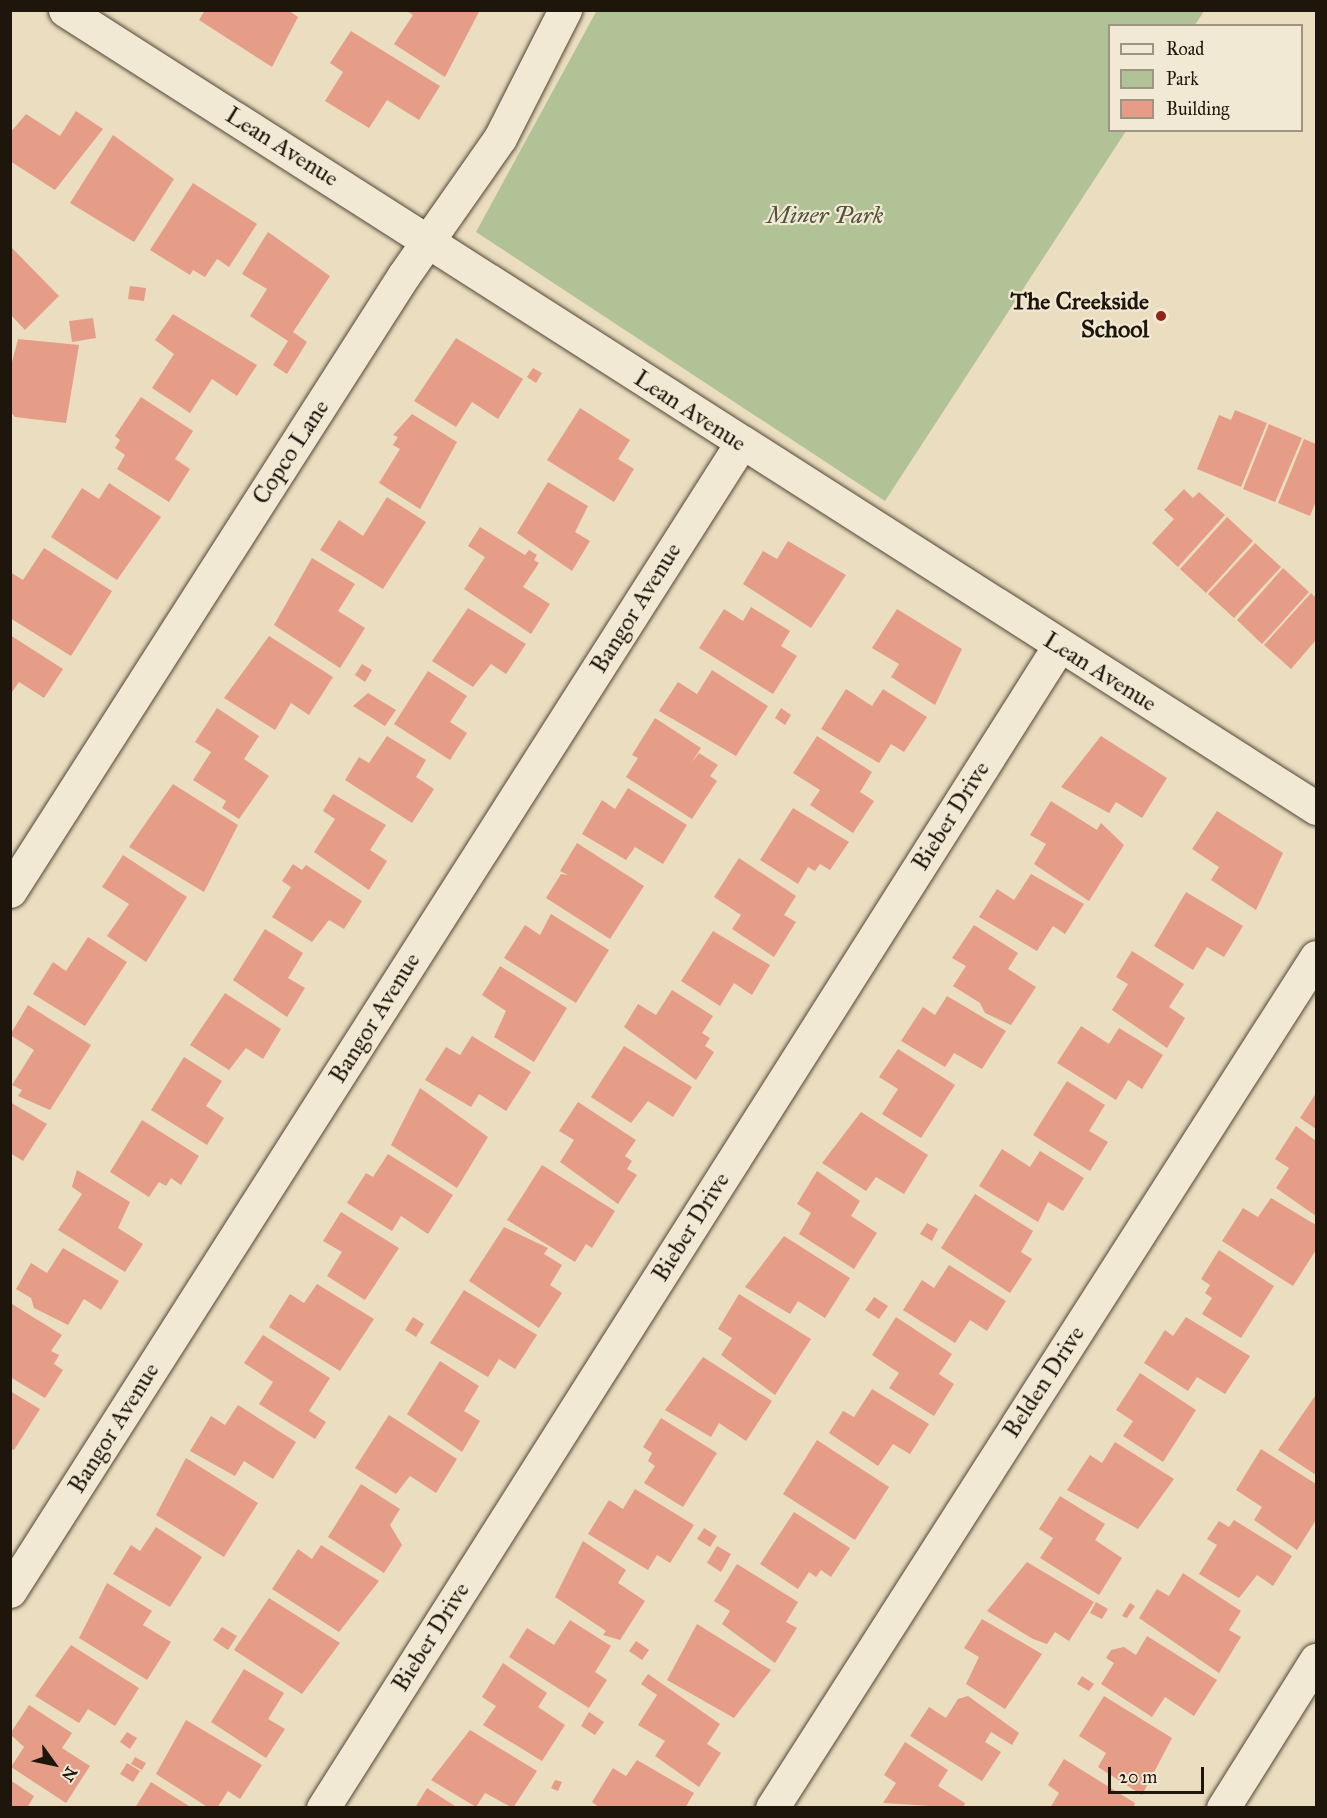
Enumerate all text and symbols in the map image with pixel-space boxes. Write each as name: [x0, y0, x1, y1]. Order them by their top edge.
legend: [1108, 24, 1303, 132]
text: Road: [1166, 38, 1204, 60]
text: Park: [1166, 68, 1199, 90]
text: Building: [1166, 98, 1229, 120]
street label: Lean Avenue: [220, 101, 344, 193]
park label: Miner Park: [766, 202, 884, 230]
place label: The Creekside School: [1011, 288, 1149, 344]
marker: The Creekside School: [1154, 309, 1168, 323]
street label: Lean Avenue: [628, 364, 752, 458]
street label: Copco Lane: [246, 394, 336, 510]
street label: Bangor Avenue: [584, 537, 688, 679]
street label: Lean Avenue: [1038, 626, 1162, 718]
street label: Bieber Drive: [906, 756, 996, 876]
street label: Bangor Avenue: [323, 947, 427, 1089]
street label: Bieber Drive: [646, 1167, 736, 1287]
street label: Belden Drive: [997, 1320, 1091, 1444]
street label: Bangor Avenue: [62, 1357, 166, 1499]
street label: Bieber Drive: [386, 1577, 476, 1697]
north arrow: [24, 1734, 84, 1794]
scale bar: [1111, 1755, 1207, 1793]
text: N: [58, 1763, 81, 1785]
text: 20 m: [1119, 1766, 1157, 1788]

